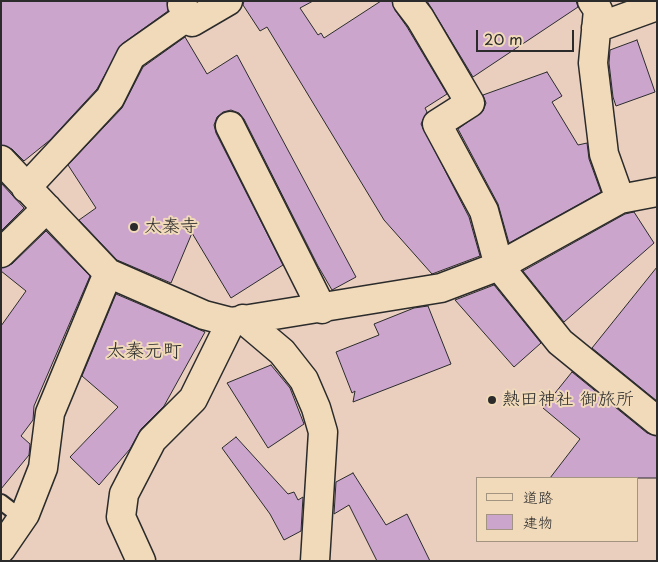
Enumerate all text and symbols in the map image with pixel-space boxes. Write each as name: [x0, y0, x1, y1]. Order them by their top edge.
scale bar: [478, 20, 576, 52]
text: 20 m: [484, 27, 523, 50]
place label: 太秦寺: [144, 216, 198, 238]
marker: 太秦寺: [128, 221, 140, 233]
district label: 太秦元町: [106, 341, 182, 363]
place label: 熱田神社 御旅所: [502, 389, 634, 411]
marker: 熱田神社 御旅所: [486, 394, 498, 406]
legend: [476, 477, 638, 542]
text: 道路: [523, 485, 553, 508]
text: 建物: [523, 510, 553, 533]

